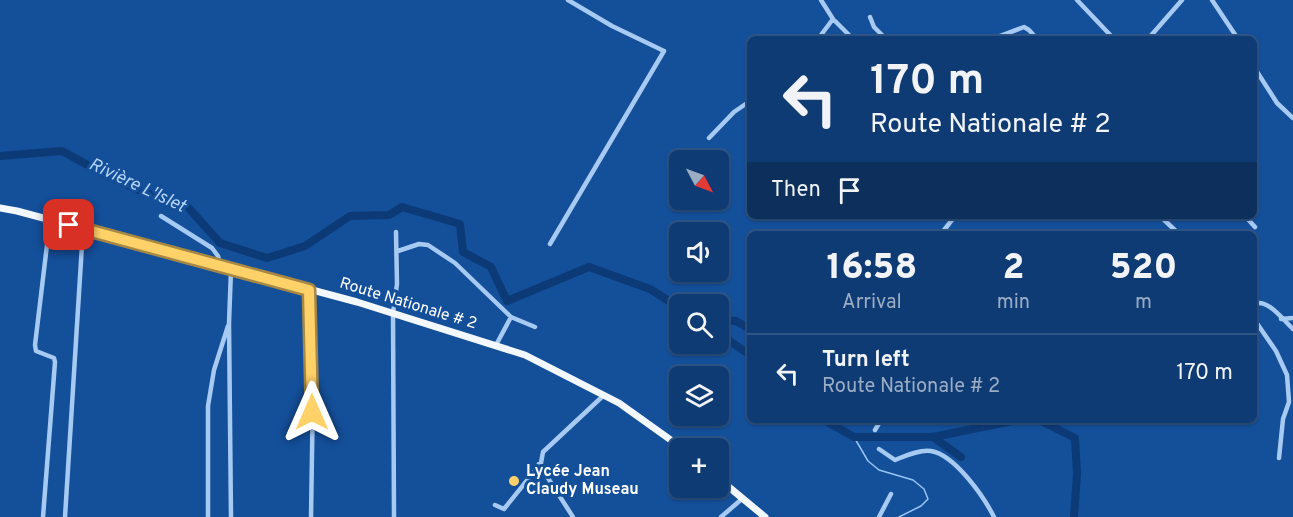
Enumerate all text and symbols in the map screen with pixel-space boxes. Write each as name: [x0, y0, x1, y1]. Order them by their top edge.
text: 170 m: [870, 56, 984, 109]
icon: left: [771, 60, 849, 138]
text: Route Nationale # 2: [870, 108, 1111, 142]
north arrow: [669, 150, 729, 210]
map controls: [669, 150, 729, 498]
water label: Rivière L'Islet: [85, 154, 191, 219]
icon: arrive: [833, 174, 866, 207]
text: Then: [771, 177, 821, 204]
pin: [43, 199, 94, 250]
icon: arrive: [52, 208, 85, 241]
button: sound: [669, 222, 729, 282]
text: 16:58: [827, 246, 917, 292]
text: 2: [1002, 246, 1024, 292]
text: 520: [1110, 246, 1177, 292]
street label: Route Nationale # 2: [337, 274, 479, 334]
text: Arrival: [842, 290, 902, 316]
text: min: [997, 290, 1030, 316]
text: m: [1135, 290, 1152, 316]
button: search: [669, 294, 729, 354]
text: Turn left: [822, 347, 910, 374]
icon: left: [771, 357, 804, 390]
text: 170 m: [1176, 360, 1233, 387]
button: layers: [669, 366, 729, 426]
text: Route Nationale # 2: [822, 374, 1000, 400]
position arrow: [280, 380, 344, 444]
button: +: [669, 438, 729, 498]
place label: Lycée Jean Claudy Museau: [526, 462, 639, 500]
marker: Lycée Jean Claudy Museau: [507, 474, 521, 488]

